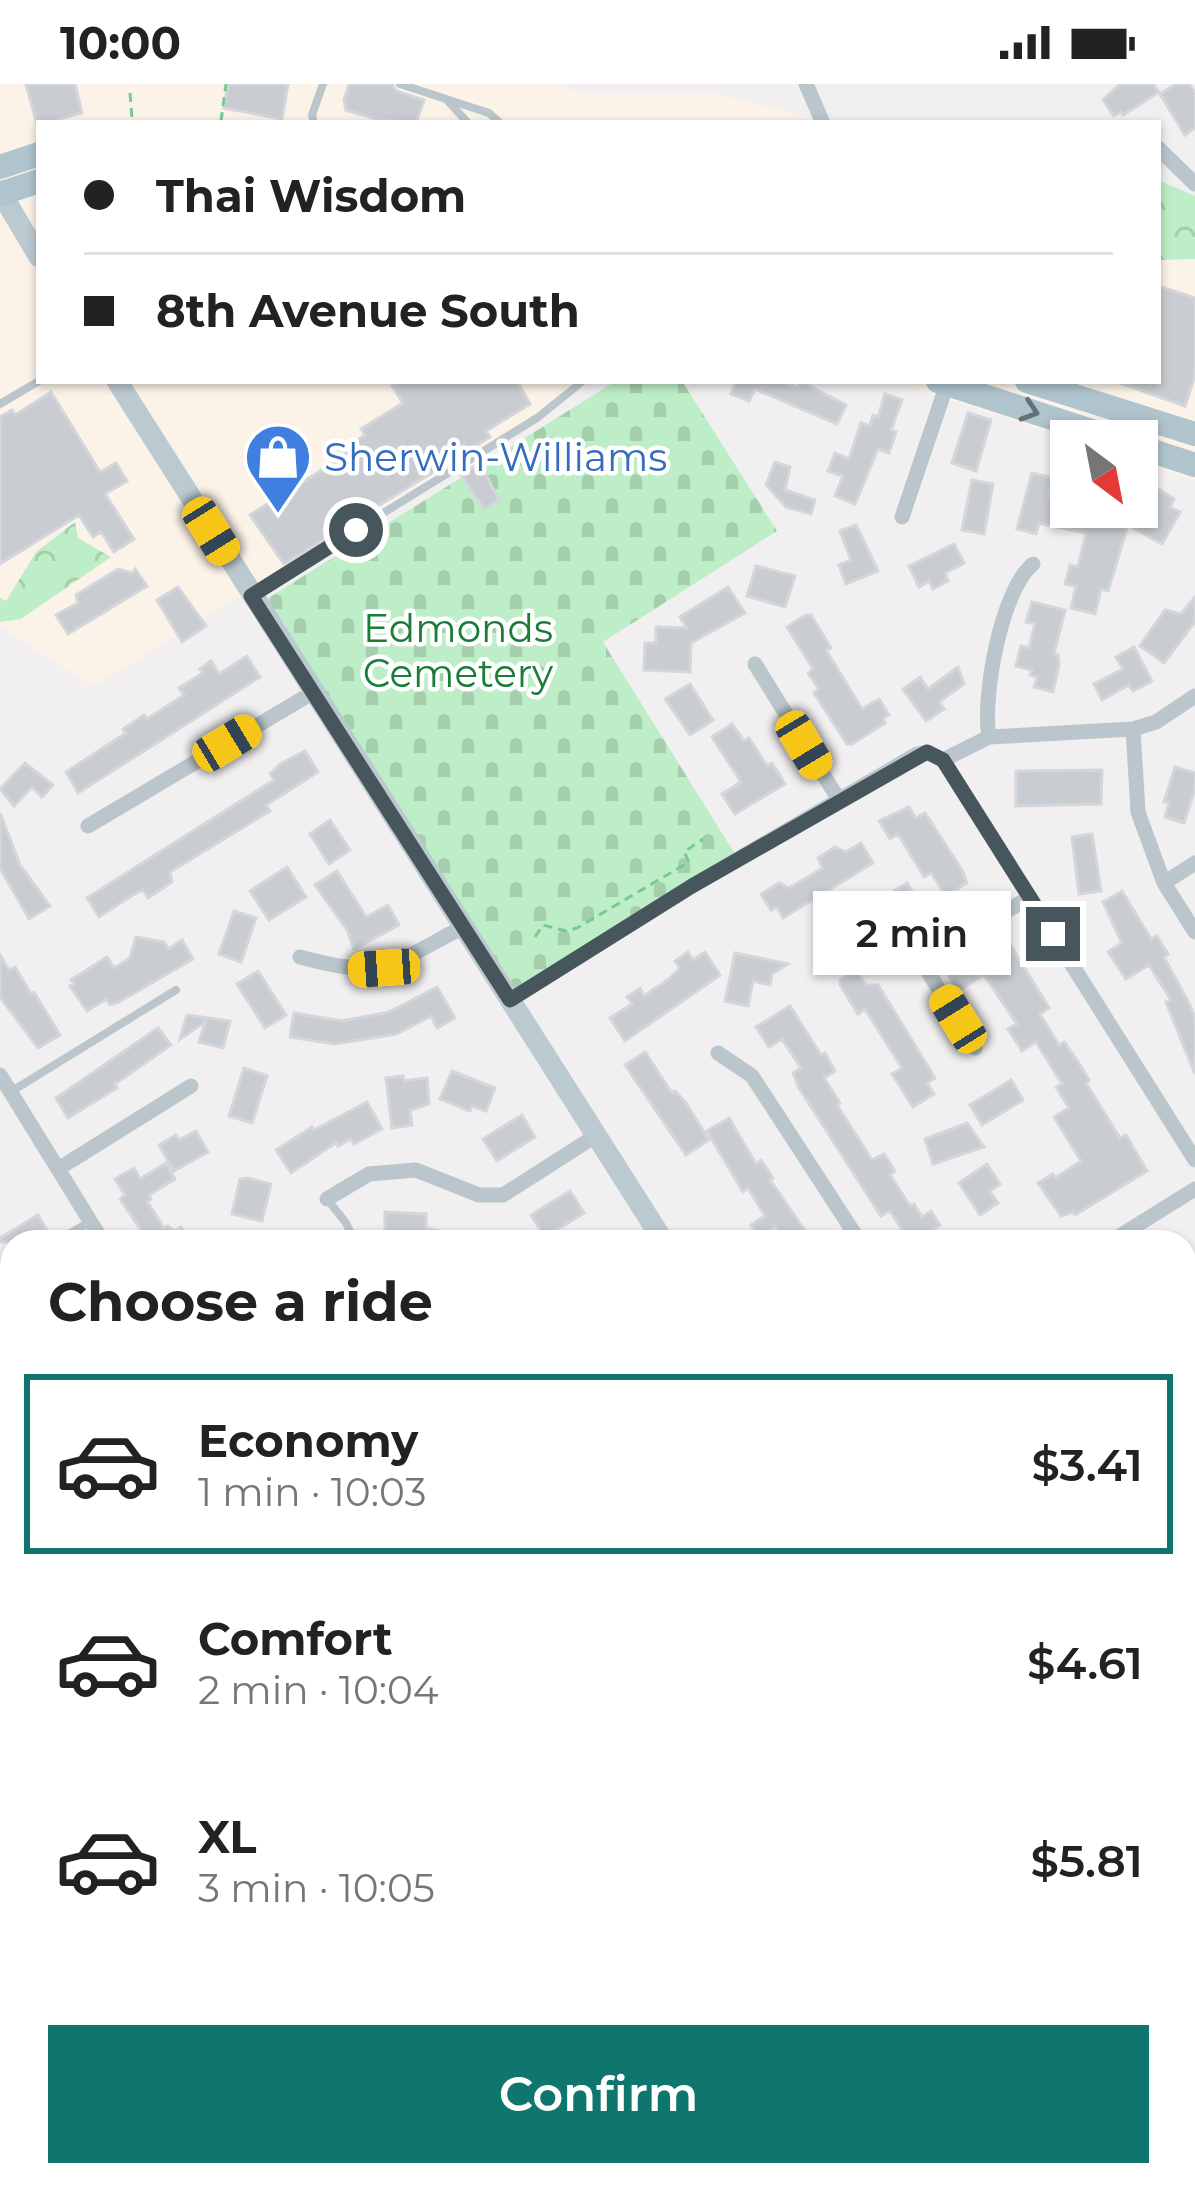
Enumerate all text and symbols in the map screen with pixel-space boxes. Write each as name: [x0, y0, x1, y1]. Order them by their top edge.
text: 10:00: [60, 15, 181, 70]
text: Thai Wisdom: [156, 168, 466, 223]
text: 8th Avenue South: [156, 283, 580, 338]
one-way arrow: [1019, 396, 1040, 421]
north arrow: [1050, 420, 1158, 528]
map controls: [1050, 420, 1158, 528]
shop icon: Sherwin-Williams: [243, 422, 313, 516]
place label: Sherwin-Williams: [324, 433, 667, 481]
car: [177, 491, 245, 571]
route start: [329, 503, 383, 557]
park label: Edmonds Cemetery: [363, 604, 554, 697]
car: [770, 705, 838, 785]
car: [187, 709, 267, 777]
callout: 2 min: [813, 892, 1011, 976]
route end: [1026, 907, 1080, 961]
text: 2 min: [856, 909, 968, 957]
car: [347, 948, 421, 988]
car: [924, 979, 992, 1059]
text: Choose a ride: [48, 1269, 433, 1335]
icon: car: [54, 1410, 162, 1518]
text: Economy: [198, 1413, 418, 1468]
text: $3.41: [1031, 1437, 1143, 1492]
text: 1 min · 10:03: [198, 1468, 426, 1516]
icon: car: [54, 1608, 162, 1716]
text: Comfort: [198, 1611, 393, 1666]
text: $4.61: [1027, 1635, 1143, 1690]
text: 2 min · 10:04: [198, 1666, 439, 1714]
icon: car: [54, 1806, 162, 1914]
text: XL: [198, 1809, 256, 1864]
text: $5.81: [1030, 1833, 1143, 1888]
text: 3 min · 10:05: [198, 1864, 435, 1912]
button: Confirm: [48, 2025, 1149, 2163]

